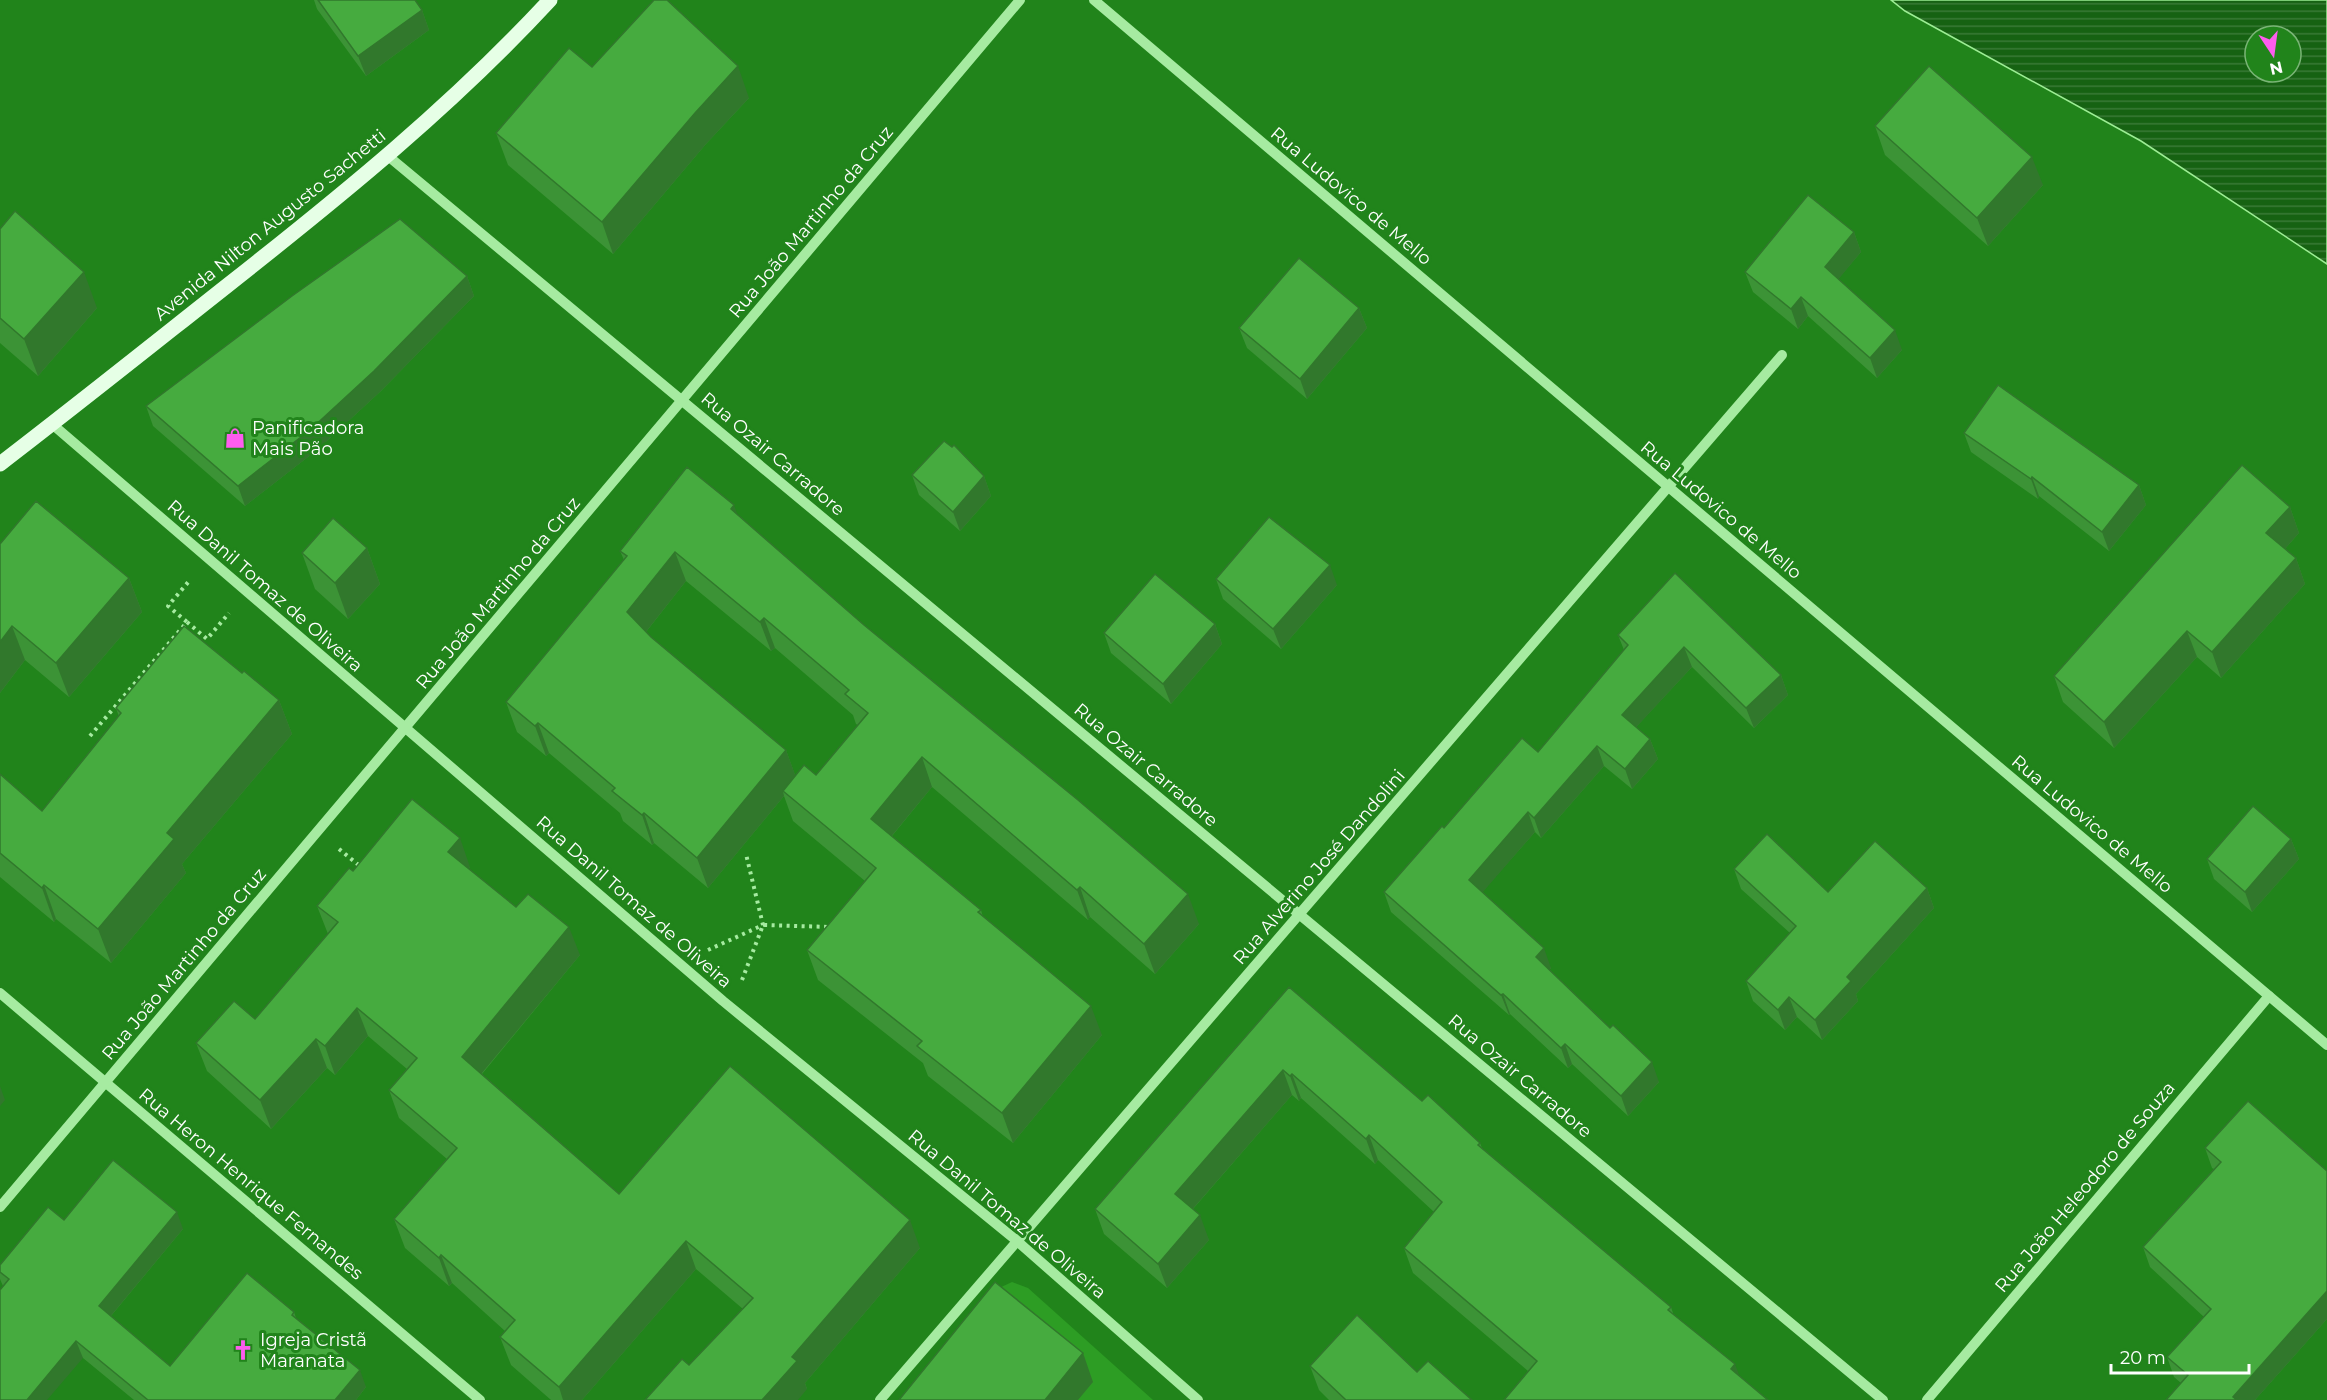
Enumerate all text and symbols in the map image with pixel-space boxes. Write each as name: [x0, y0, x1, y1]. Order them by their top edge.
north arrow: [2243, 24, 2303, 84]
text: N: [2268, 57, 2285, 79]
street label: Rua João Martinho da Cruz: [724, 122, 898, 322]
street label: Rua Ludovico de Mello: [1266, 122, 1436, 270]
street label: Avenida Nilton Augusto Sachetti: [150, 125, 390, 325]
street label: Rua Ozair Carradore: [697, 387, 849, 521]
place label: Panificadora Mais Pão: [252, 417, 364, 460]
shop icon: Panificadora Mais Pão: [223, 426, 247, 450]
street label: Rua Ludovico de Mello: [1636, 436, 1806, 584]
street label: Rua João Martinho da Cruz: [411, 493, 585, 693]
street label: Rua Danil Tomaz de Oliveira: [163, 495, 367, 677]
street label: Rua Ozair Carradore: [1070, 698, 1222, 832]
street label: Rua Ludovico de Mello: [2007, 750, 2177, 898]
street label: Rua Alverino José Dandolini: [1228, 765, 1410, 969]
street label: Rua Danil Tomaz de Oliveira: [532, 811, 736, 993]
street label: Rua João Martinho da Cruz: [97, 864, 271, 1064]
street label: Rua Ozair Carradore: [1444, 1009, 1596, 1143]
street label: Rua João Heleodoro de Souza: [1990, 1077, 2180, 1297]
street label: Rua Heron Henrique Fernandes: [134, 1084, 368, 1285]
street label: Rua Danil Tomaz de Oliveira: [904, 1125, 1110, 1303]
place label: Igreja Cristã Maranata: [260, 1329, 367, 1372]
scale bar: [2111, 1337, 2249, 1375]
church icon: Igreja Cristã Maranata: [231, 1338, 255, 1362]
text: 20 m: [2120, 1347, 2166, 1369]

